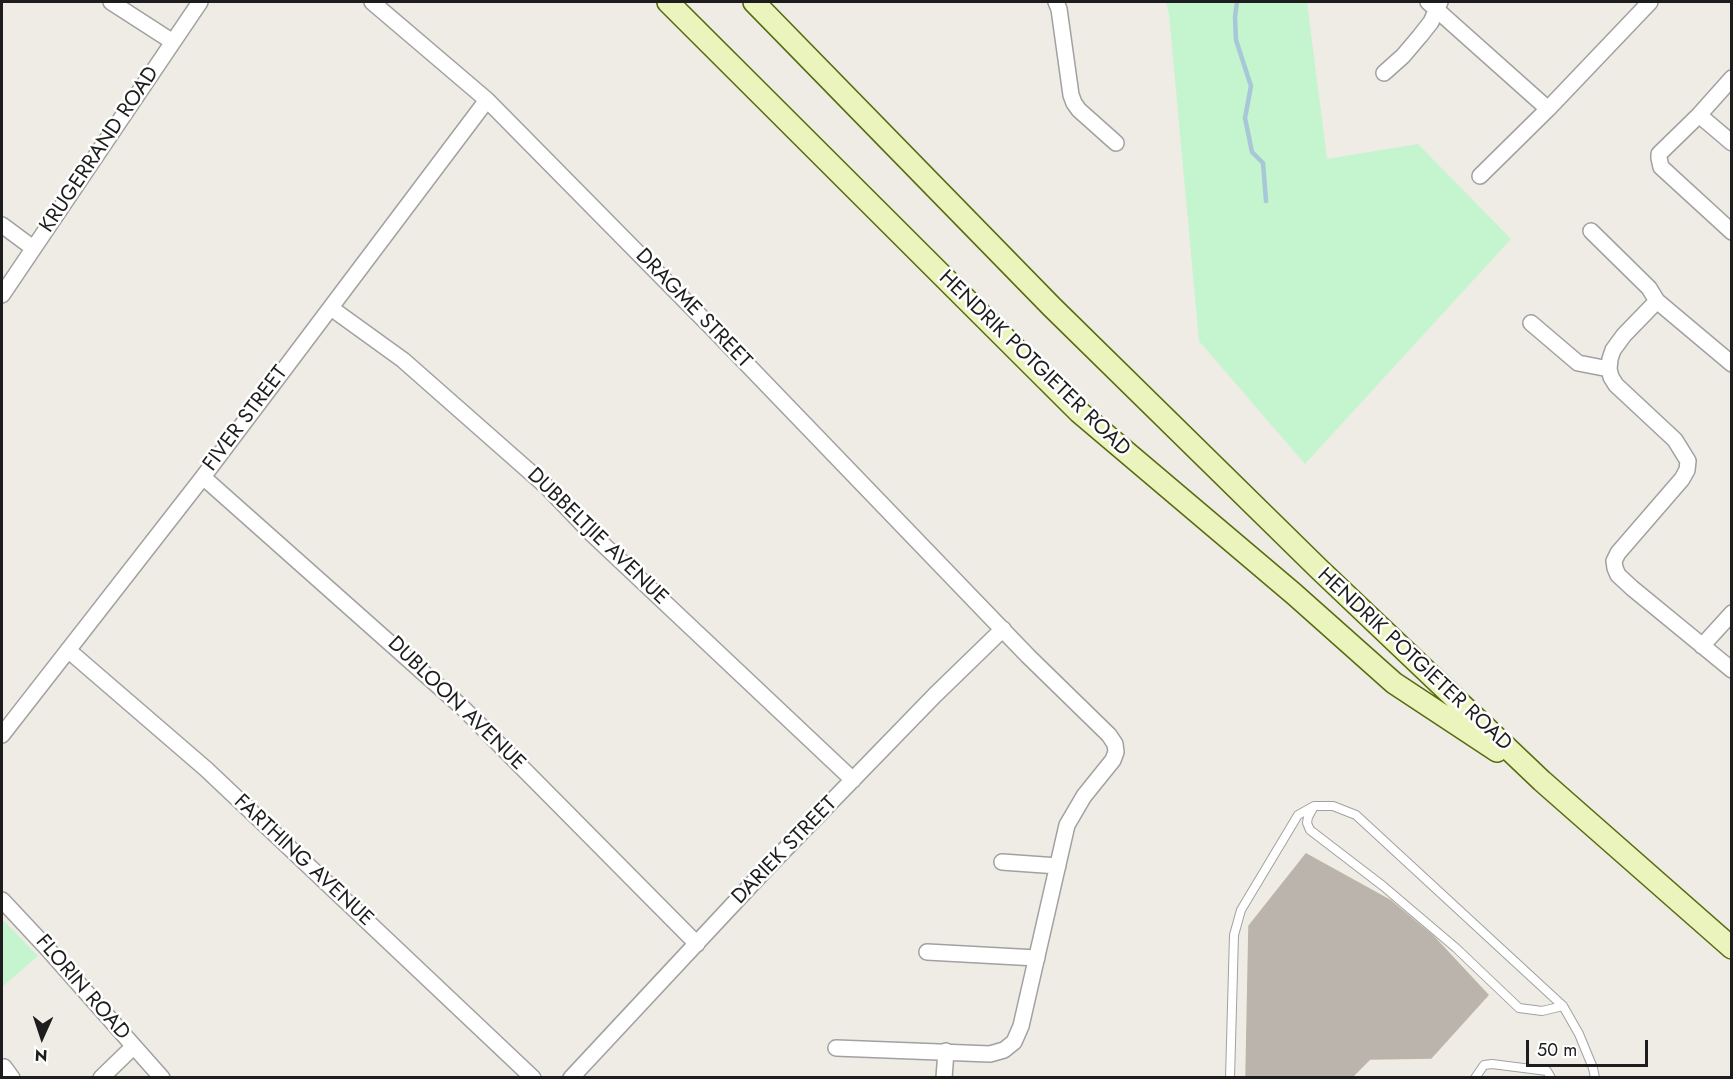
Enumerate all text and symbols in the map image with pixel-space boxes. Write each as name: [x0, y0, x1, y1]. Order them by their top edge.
street label: KRUGERRAND ROAD: [35, 62, 165, 238]
street label: DRAGME STREET: [630, 244, 756, 374]
street label: HENDRIK POTGIETER ROAD: [933, 266, 1135, 462]
street label: FIVER STREET: [198, 361, 294, 477]
street label: DUBBELTJIE AVENUE: [521, 463, 673, 611]
street label: HENDRIK POTGIETER ROAD: [1312, 563, 1516, 757]
street label: DUBLOON AVENUE: [382, 632, 530, 776]
street label: FARTHING AVENUE: [228, 790, 378, 932]
street label: DARIEK STREET: [727, 792, 843, 910]
street label: FLORIN ROAD: [29, 930, 135, 1046]
north arrow: [12, 1007, 72, 1067]
scale bar: [1529, 1028, 1650, 1066]
text: 50 m: [1537, 1037, 1577, 1063]
text: N: [34, 1044, 48, 1067]

